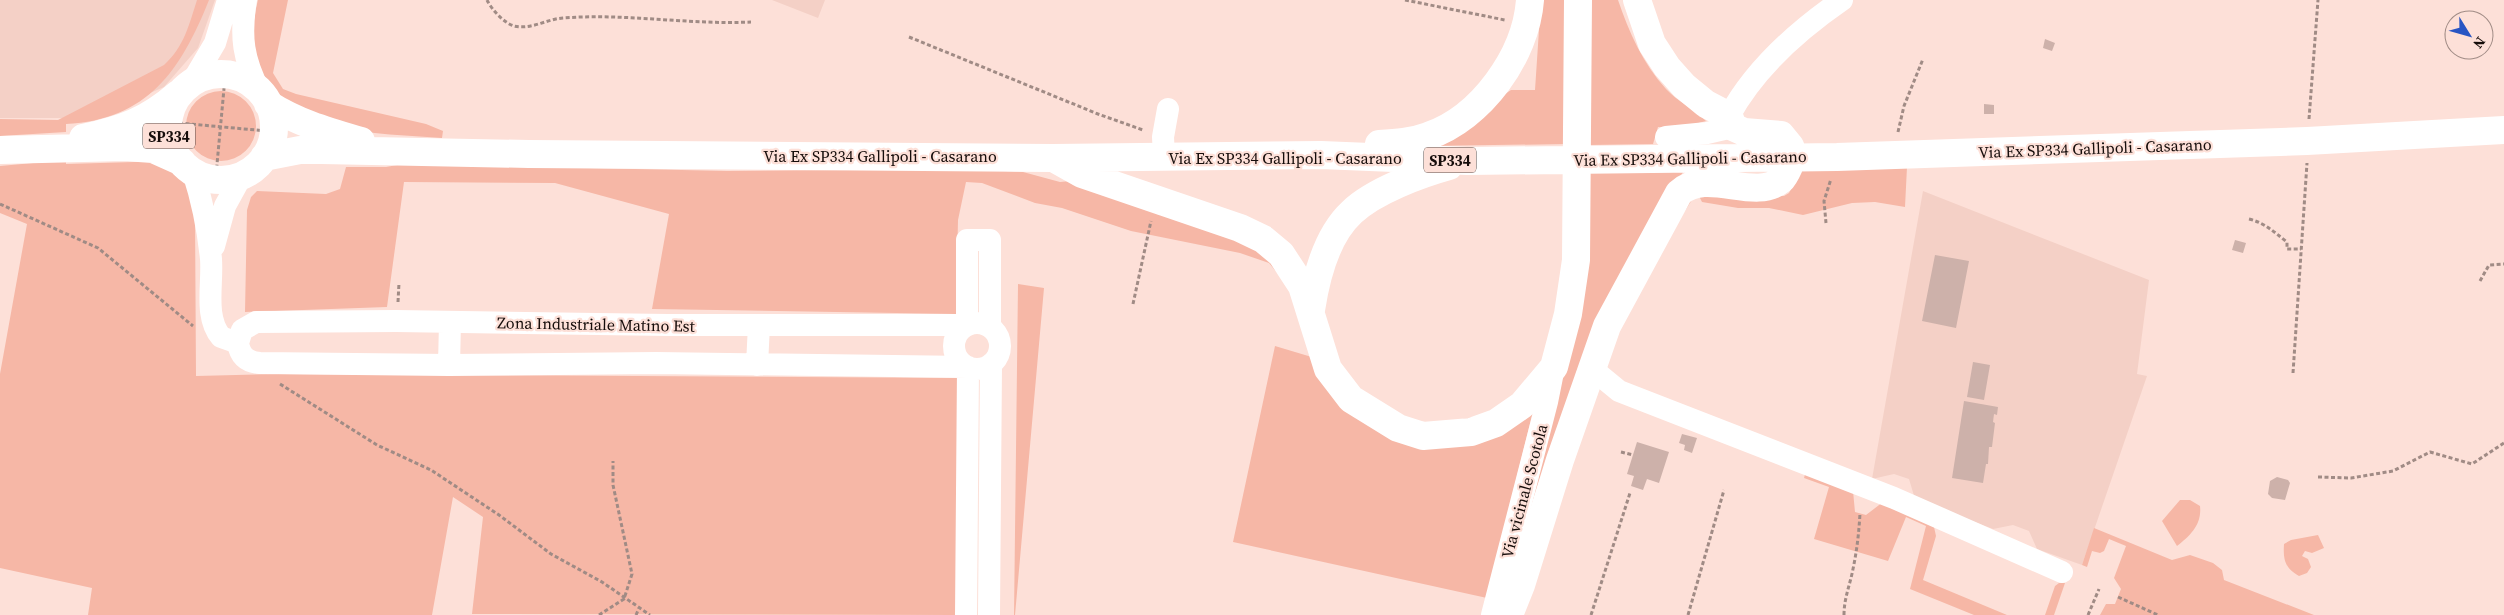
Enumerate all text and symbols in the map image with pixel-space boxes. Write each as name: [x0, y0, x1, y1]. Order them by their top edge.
north arrow: [2444, 10, 2494, 60]
text: N: [2468, 33, 2490, 53]
road number: SP334: [143, 124, 195, 148]
street label: Via Ex SP334 Gallipoli - Casarano: [1978, 133, 2212, 163]
street label: Via Ex SP334 Gallipoli - Casarano: [763, 145, 997, 167]
street label: Via Ex SP334 Gallipoli - Casarano: [1573, 145, 1807, 171]
street label: Via Ex SP334 Gallipoli - Casarano: [1168, 147, 1402, 169]
road number: SP334: [1424, 148, 1476, 172]
street label: Zona Industriale Matino Est: [497, 311, 696, 337]
street label: Via vicinale Scotola: [1496, 421, 1553, 561]

